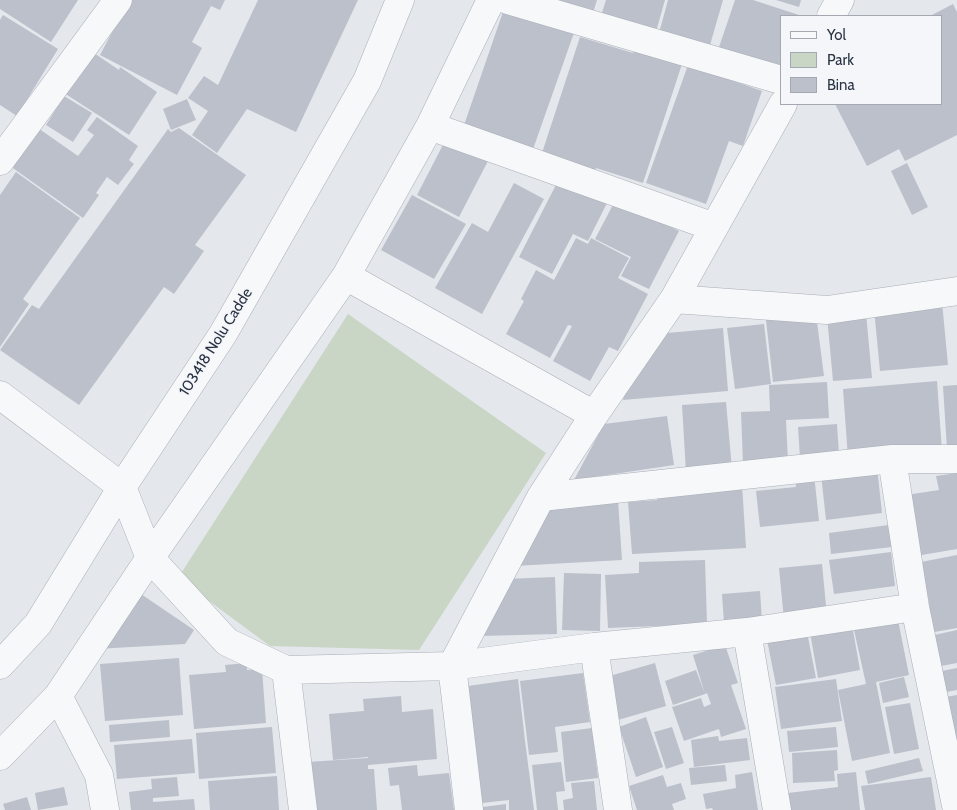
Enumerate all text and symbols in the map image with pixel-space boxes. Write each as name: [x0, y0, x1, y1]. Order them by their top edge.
legend: [780, 15, 942, 105]
text: Yol: [827, 26, 846, 44]
text: Park: [827, 51, 854, 69]
text: Bina: [827, 76, 855, 94]
street label: 103418 Nolu Cadde: [176, 285, 256, 399]

